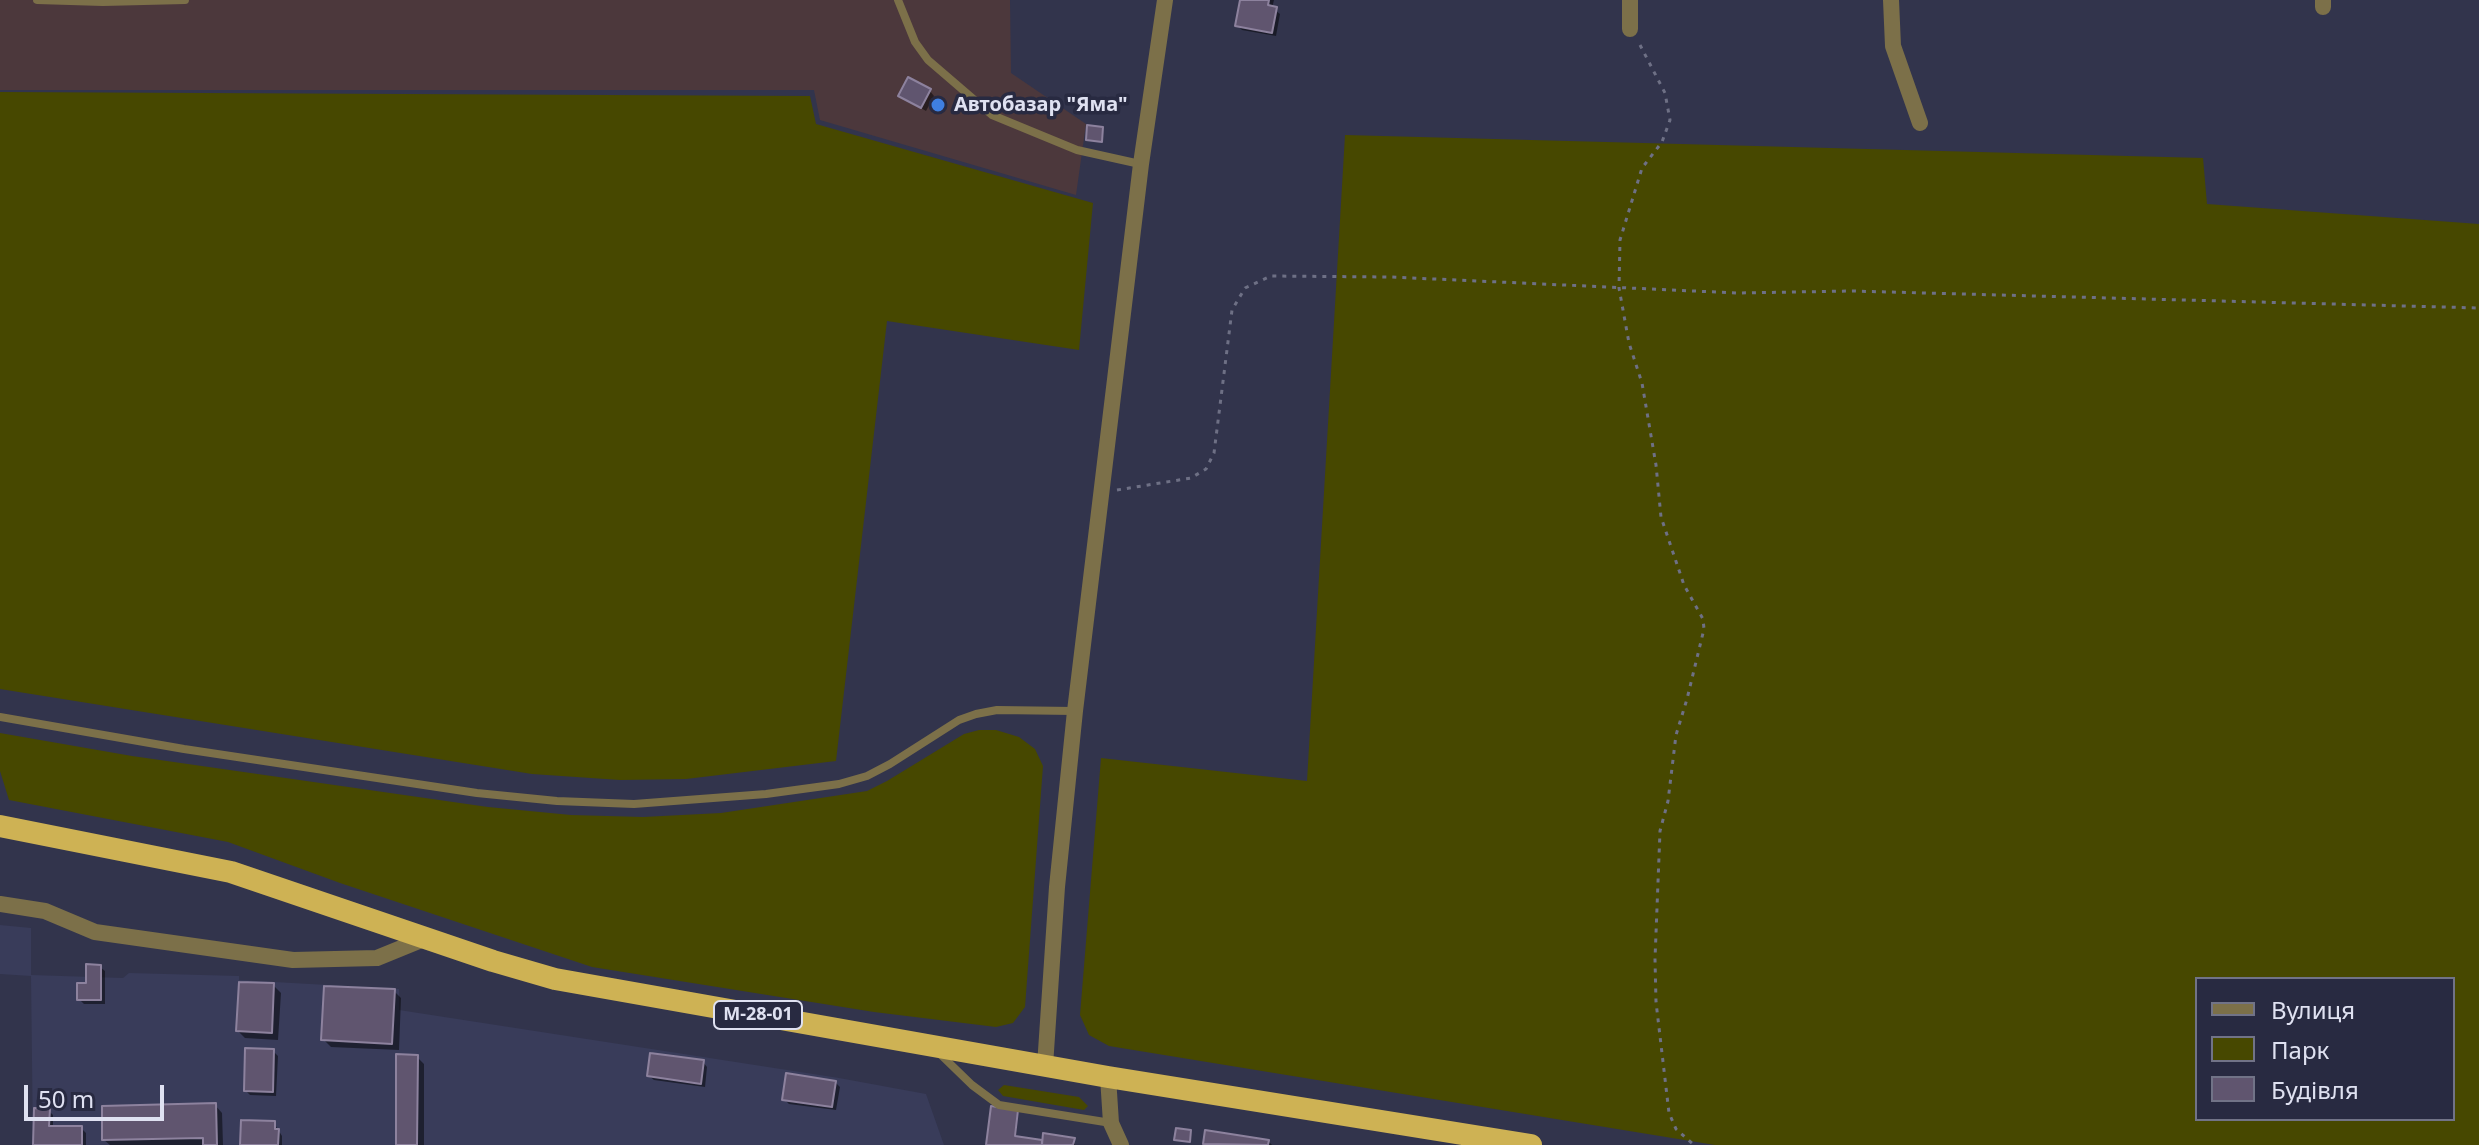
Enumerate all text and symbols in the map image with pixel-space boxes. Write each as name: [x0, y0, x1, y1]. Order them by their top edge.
place label: Автобазар "Яма": [954, 93, 1128, 117]
marker: Автобазар "Яма": [929, 96, 947, 114]
legend: [2195, 977, 2455, 1121]
text: Вулиця: [2271, 993, 2355, 1026]
road number: М-28-01: [714, 1001, 802, 1029]
text: Парк: [2271, 1033, 2329, 1066]
scale bar: [28, 1069, 168, 1119]
text: Будівля: [2271, 1073, 2359, 1106]
text: 50 m: [38, 1082, 94, 1115]

